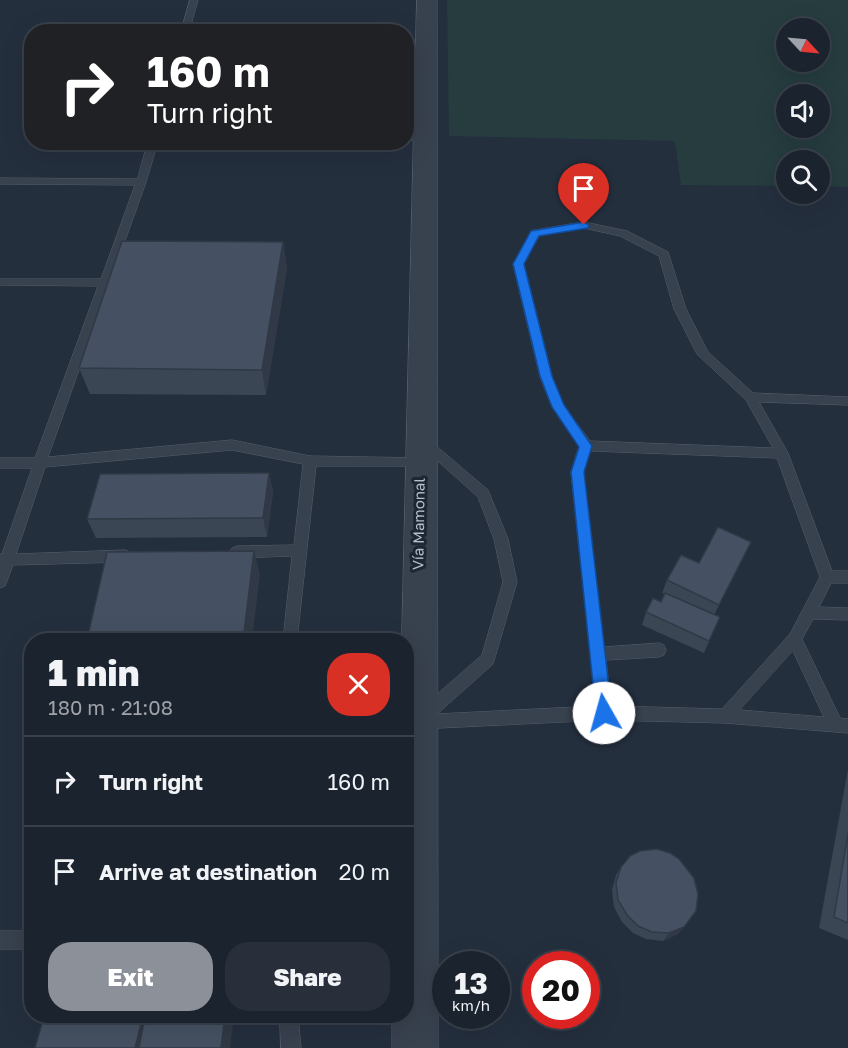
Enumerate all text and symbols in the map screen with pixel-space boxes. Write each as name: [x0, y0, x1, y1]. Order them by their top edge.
north arrow: [776, 18, 830, 72]
map controls: [776, 18, 830, 204]
text: 160 m: [147, 46, 270, 96]
icon: right: [48, 48, 126, 126]
button: sound: [776, 84, 830, 138]
text: Turn right: [147, 97, 273, 129]
button: search: [776, 150, 830, 204]
pin: [558, 163, 609, 225]
icon: arrive: [567, 172, 600, 205]
street label: Vía Mamonal: [408, 477, 428, 570]
text: 1 min: [48, 651, 139, 694]
button: close: [327, 653, 390, 716]
position arrow: [572, 681, 636, 745]
text: 180 m · 21:08: [48, 695, 173, 719]
icon: right: [48, 765, 81, 798]
text: Turn right: [99, 768, 203, 795]
text: 160 m: [327, 768, 390, 795]
icon: arrive: [48, 855, 81, 888]
text: Arrive at destination: [99, 858, 317, 885]
text: 20 m: [339, 858, 390, 885]
button: Exit: [48, 942, 213, 1011]
button: Share: [225, 942, 390, 1011]
speed limit sign: 20: [522, 951, 600, 1029]
text: 13: [454, 965, 488, 1001]
text: km/h: [452, 996, 490, 1014]

